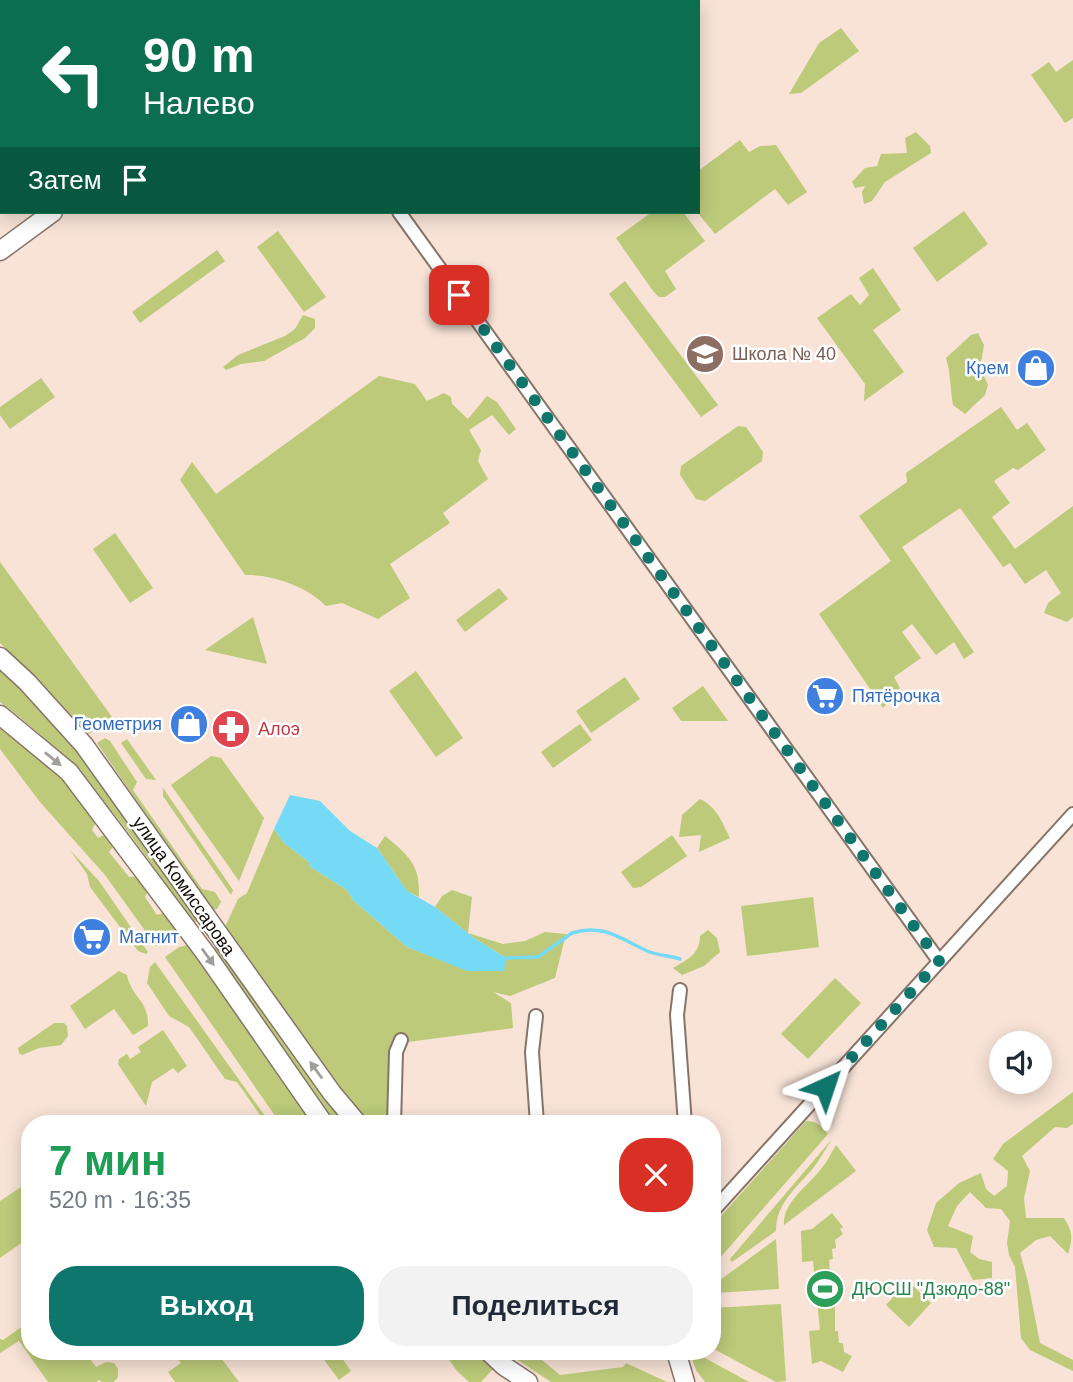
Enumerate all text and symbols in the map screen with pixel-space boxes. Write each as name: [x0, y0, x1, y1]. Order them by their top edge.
icon: left: [28, 28, 119, 119]
text: 90 m: [143, 28, 255, 82]
text: Налево: [143, 85, 255, 121]
icon: arrive: [116, 161, 154, 199]
text: Затем: [28, 165, 102, 195]
pin: [429, 265, 489, 325]
icon: arrive: [440, 276, 478, 314]
school or university icon: Школа № 40: [684, 333, 726, 375]
place label: Школа № 40: [732, 344, 836, 364]
shop icon: Крем: [1015, 347, 1057, 389]
place label: Крем: [966, 358, 1009, 378]
supermarket icon: Пятёрочка: [804, 675, 846, 717]
place label: Пятёрочка: [852, 686, 941, 706]
shop icon: Геометрия: [168, 703, 210, 745]
pharmacy icon: Алоэ: [210, 708, 252, 750]
place label: Геометрия: [74, 714, 162, 734]
place label: Алоэ: [258, 719, 300, 739]
one-way arrow: [43, 751, 61, 766]
street label: улица Комиссарова: [129, 813, 240, 960]
supermarket icon: Магнит: [71, 916, 113, 958]
place label: Магнит: [119, 927, 179, 947]
one-way arrow: [200, 948, 214, 966]
map controls: [989, 1031, 1052, 1094]
button: sound: [989, 1031, 1052, 1094]
position arrow: [788, 1050, 862, 1124]
one-way arrow: [309, 1061, 323, 1079]
text: 7 мин: [49, 1137, 166, 1184]
button: close: [619, 1138, 693, 1212]
text: 520 m · 16:35: [49, 1187, 191, 1213]
button: Выход: [49, 1266, 364, 1346]
button: Поделиться: [378, 1266, 693, 1346]
sports icon: ДЮСШ "Дзюдо-88": [804, 1268, 846, 1310]
place label: ДЮСШ "Дзюдо-88": [852, 1279, 1010, 1299]

